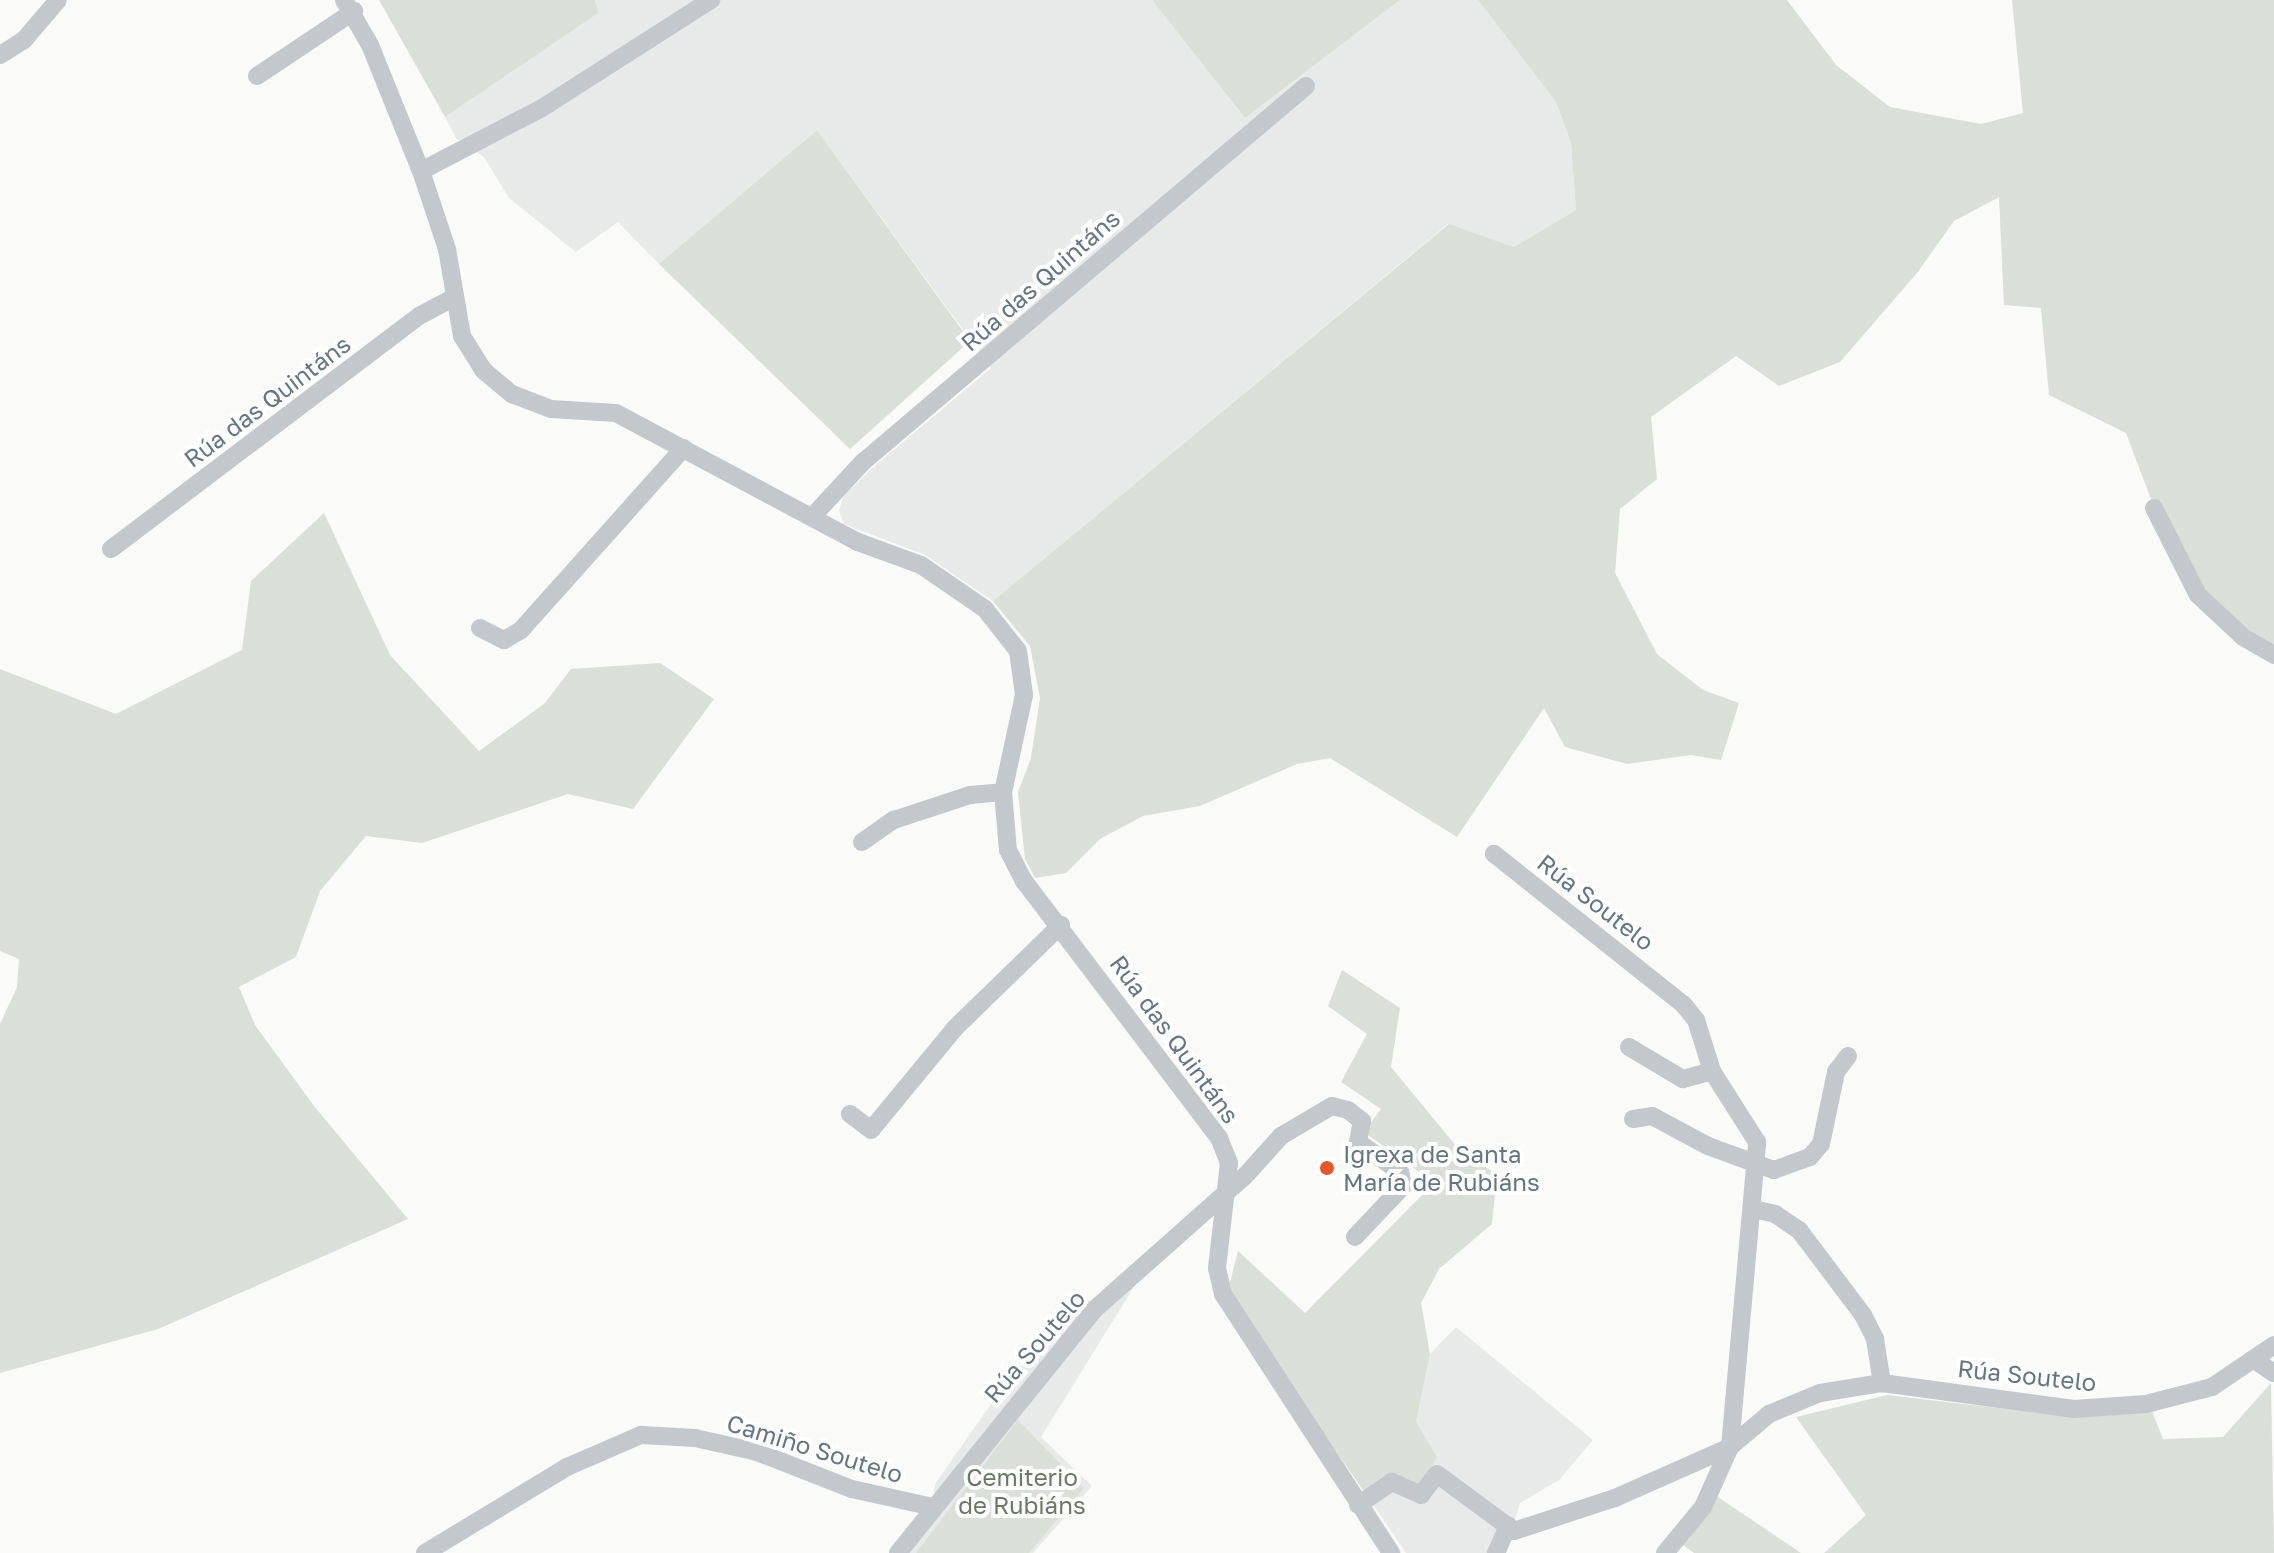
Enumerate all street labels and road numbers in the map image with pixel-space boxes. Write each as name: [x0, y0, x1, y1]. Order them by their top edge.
street label: Rúa das Quintáns: [955, 203, 1125, 357]
street label: Rúa das Quintáns: [178, 329, 356, 473]
street label: Rúa Soutelo: [1532, 848, 1660, 956]
street label: Rúa das Quintáns: [1104, 949, 1246, 1129]
street label: Rúa Soutelo: [977, 1284, 1091, 1408]
street label: Rúa Soutelo: [1956, 1353, 2098, 1397]
street label: Camiño Soutelo: [724, 1408, 906, 1488]

